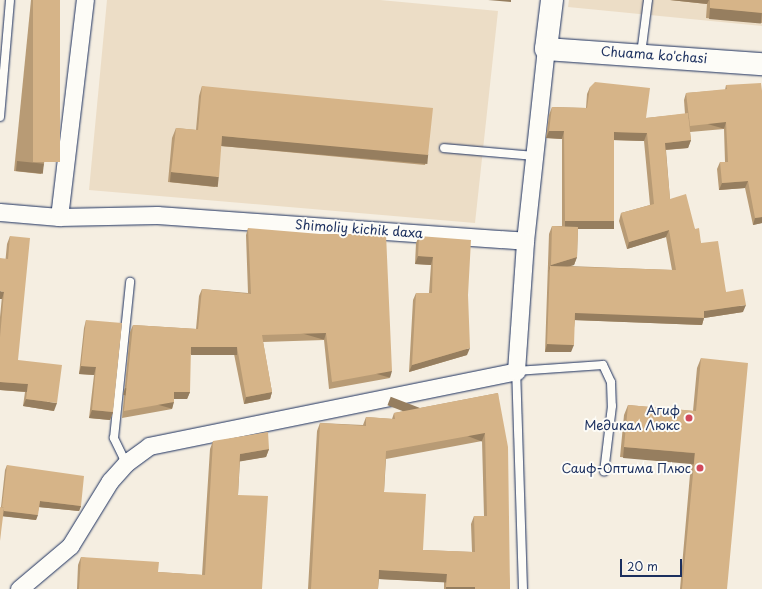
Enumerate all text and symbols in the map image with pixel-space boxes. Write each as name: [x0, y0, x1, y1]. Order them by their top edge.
street label: Chuama ko'chasi: [600, 44, 708, 66]
street label: Shimoliy kichik daxa: [294, 217, 424, 241]
place label: Агиф Медикал Люкс: [584, 403, 680, 434]
marker: Агиф Медикал Люкс: [683, 412, 695, 424]
place label: Саиф-Оптима Плюс: [561, 460, 691, 476]
marker: Саиф-Оптима Плюс: [694, 462, 706, 474]
scale bar: [622, 551, 684, 577]
text: 20 m: [627, 557, 658, 575]

